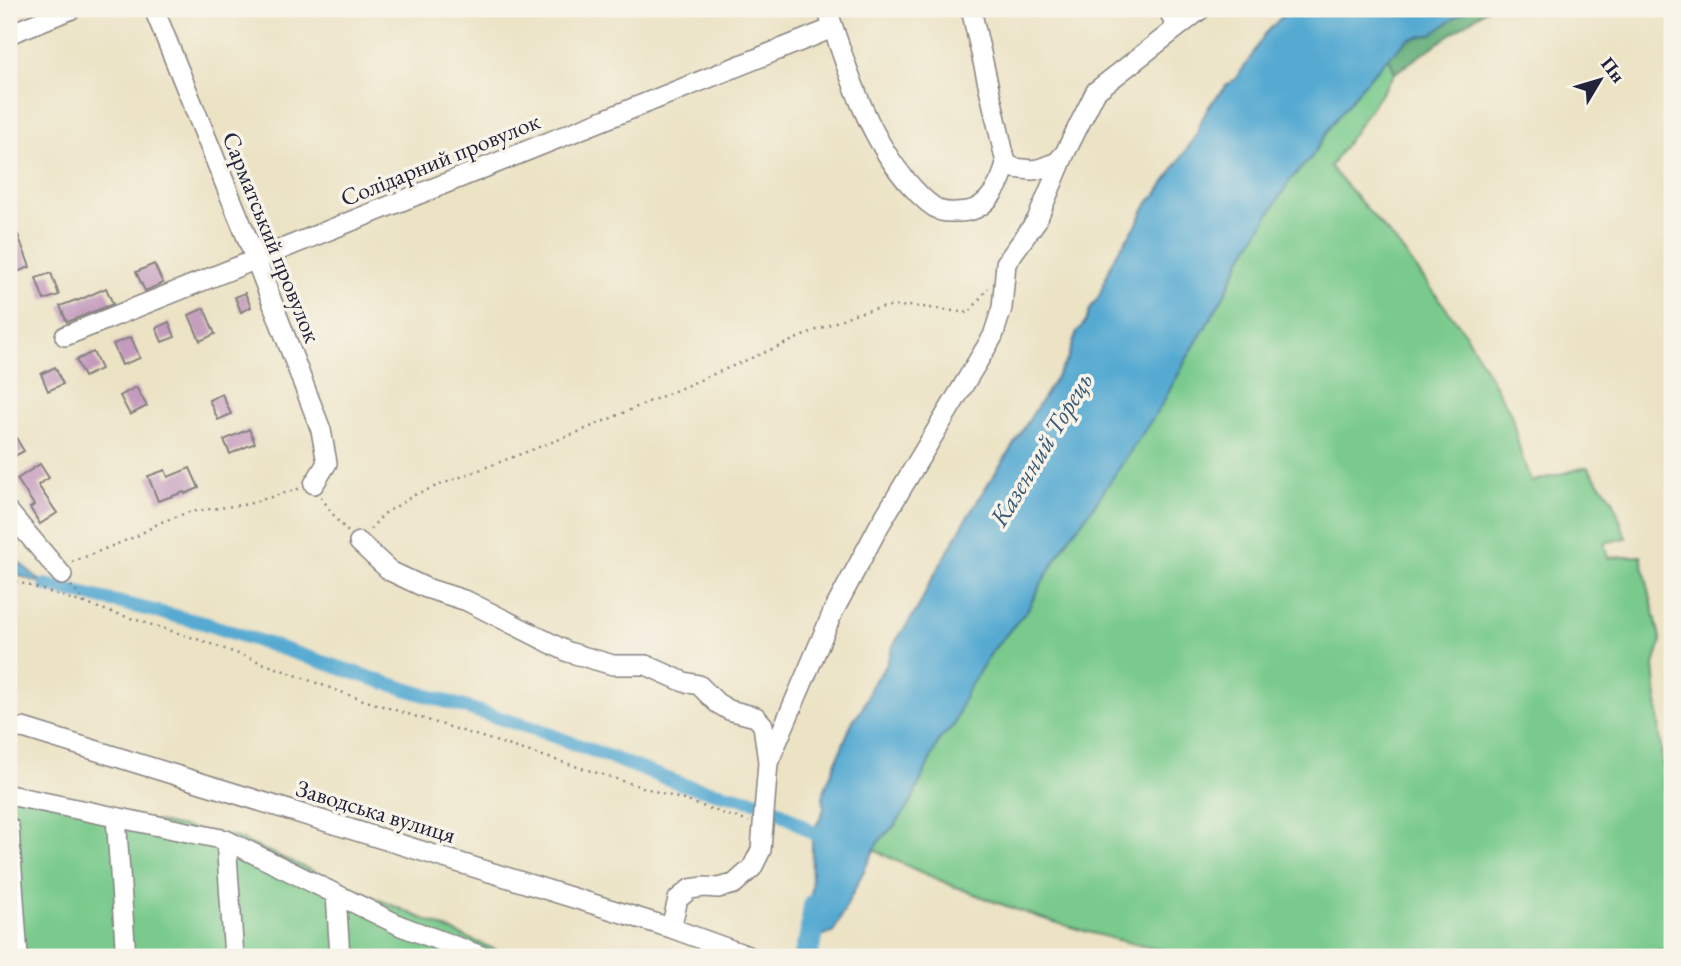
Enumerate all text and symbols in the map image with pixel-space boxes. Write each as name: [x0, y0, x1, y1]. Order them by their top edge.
north arrow: [1566, 46, 1636, 116]
text: Пн: [1595, 52, 1631, 88]
street label: Солідарний провулок: [336, 105, 545, 213]
street label: Сарматський провулок: [216, 127, 329, 347]
water label: Казенний Торець: [981, 366, 1100, 533]
street label: Заводська вулиця: [292, 772, 460, 850]

